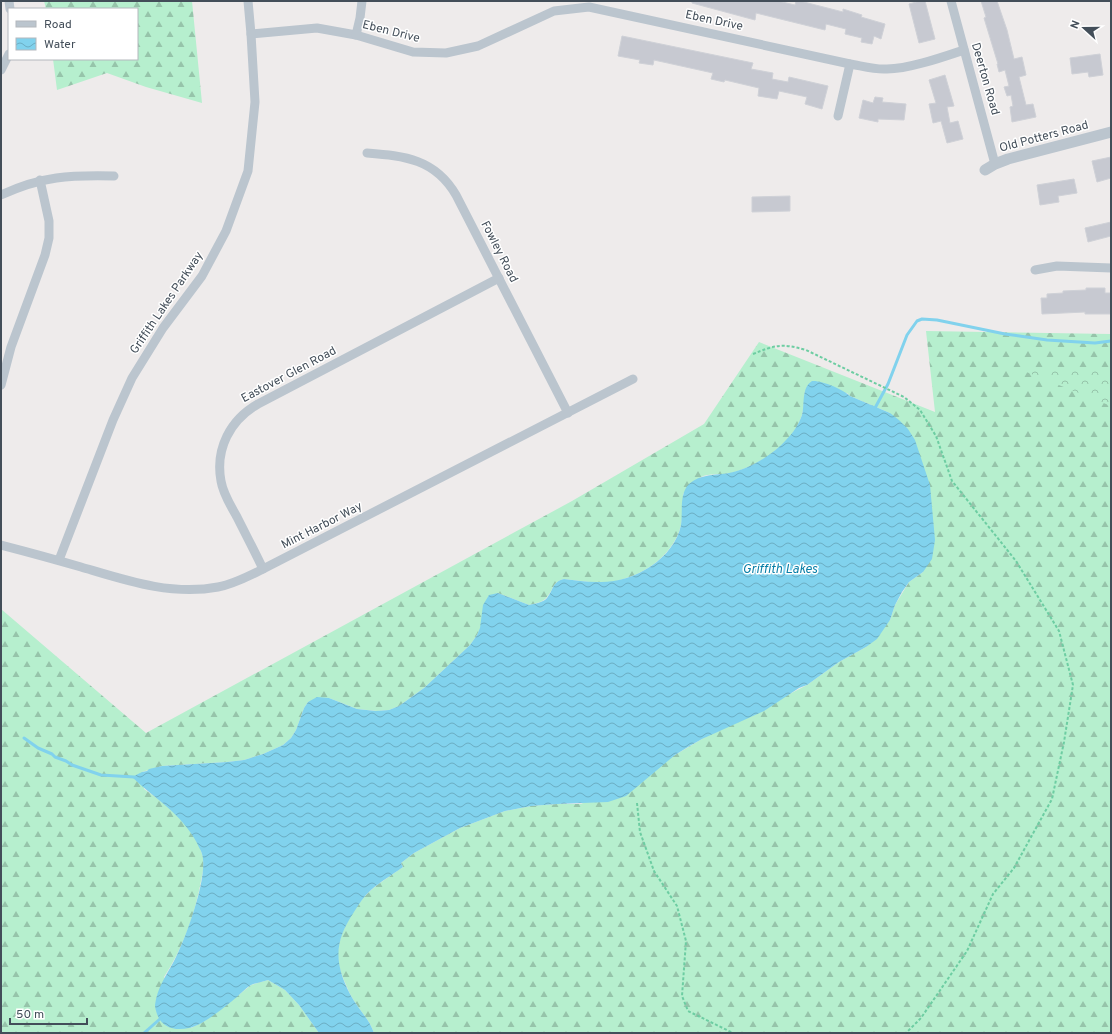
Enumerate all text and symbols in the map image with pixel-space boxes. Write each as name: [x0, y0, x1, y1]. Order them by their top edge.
street label: Eben Drive: [684, 7, 744, 35]
legend: [8, 8, 138, 60]
north arrow: [1064, 8, 1104, 48]
text: Road: [44, 17, 72, 33]
street label: Eben Drive: [361, 17, 421, 47]
text: N: [1068, 19, 1084, 31]
text: Water: [44, 37, 76, 53]
street label: Deerton Road: [967, 41, 1003, 117]
street label: Old Potters Road: [998, 117, 1090, 157]
street label: Fowley Road: [477, 218, 521, 286]
street label: Griffith Lakes Parkway: [127, 249, 207, 357]
street label: Eastover Glen Road: [239, 343, 339, 407]
street label: Mint Harbor Way: [279, 499, 365, 553]
water label: Griffith Lakes: [743, 562, 818, 578]
scale bar: [10, 1000, 87, 1026]
text: 50 m: [16, 1007, 44, 1023]

